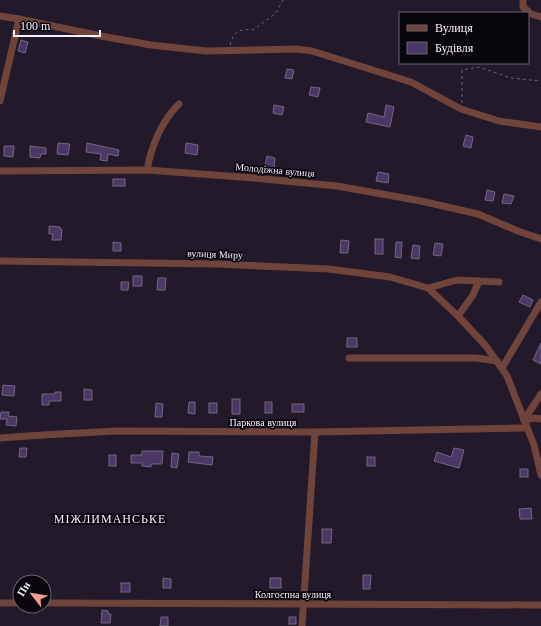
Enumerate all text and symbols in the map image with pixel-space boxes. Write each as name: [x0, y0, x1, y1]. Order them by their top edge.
scale bar: [14, 12, 100, 38]
legend: [399, 12, 529, 64]
text: 100 m: [20, 19, 51, 33]
text: Вулиця: [435, 21, 473, 35]
text: Будівля: [435, 41, 474, 55]
street label: Молодіжна вулиця: [235, 161, 315, 179]
street label: вулиця Миру: [187, 248, 243, 260]
street label: Паркова вулиця: [230, 417, 297, 428]
district label: МІЖЛИМАНСЬКЕ: [54, 512, 166, 526]
north arrow: [12, 574, 52, 614]
text: Пн: [14, 579, 33, 598]
street label: Колгоспна вулиця: [255, 589, 332, 600]

